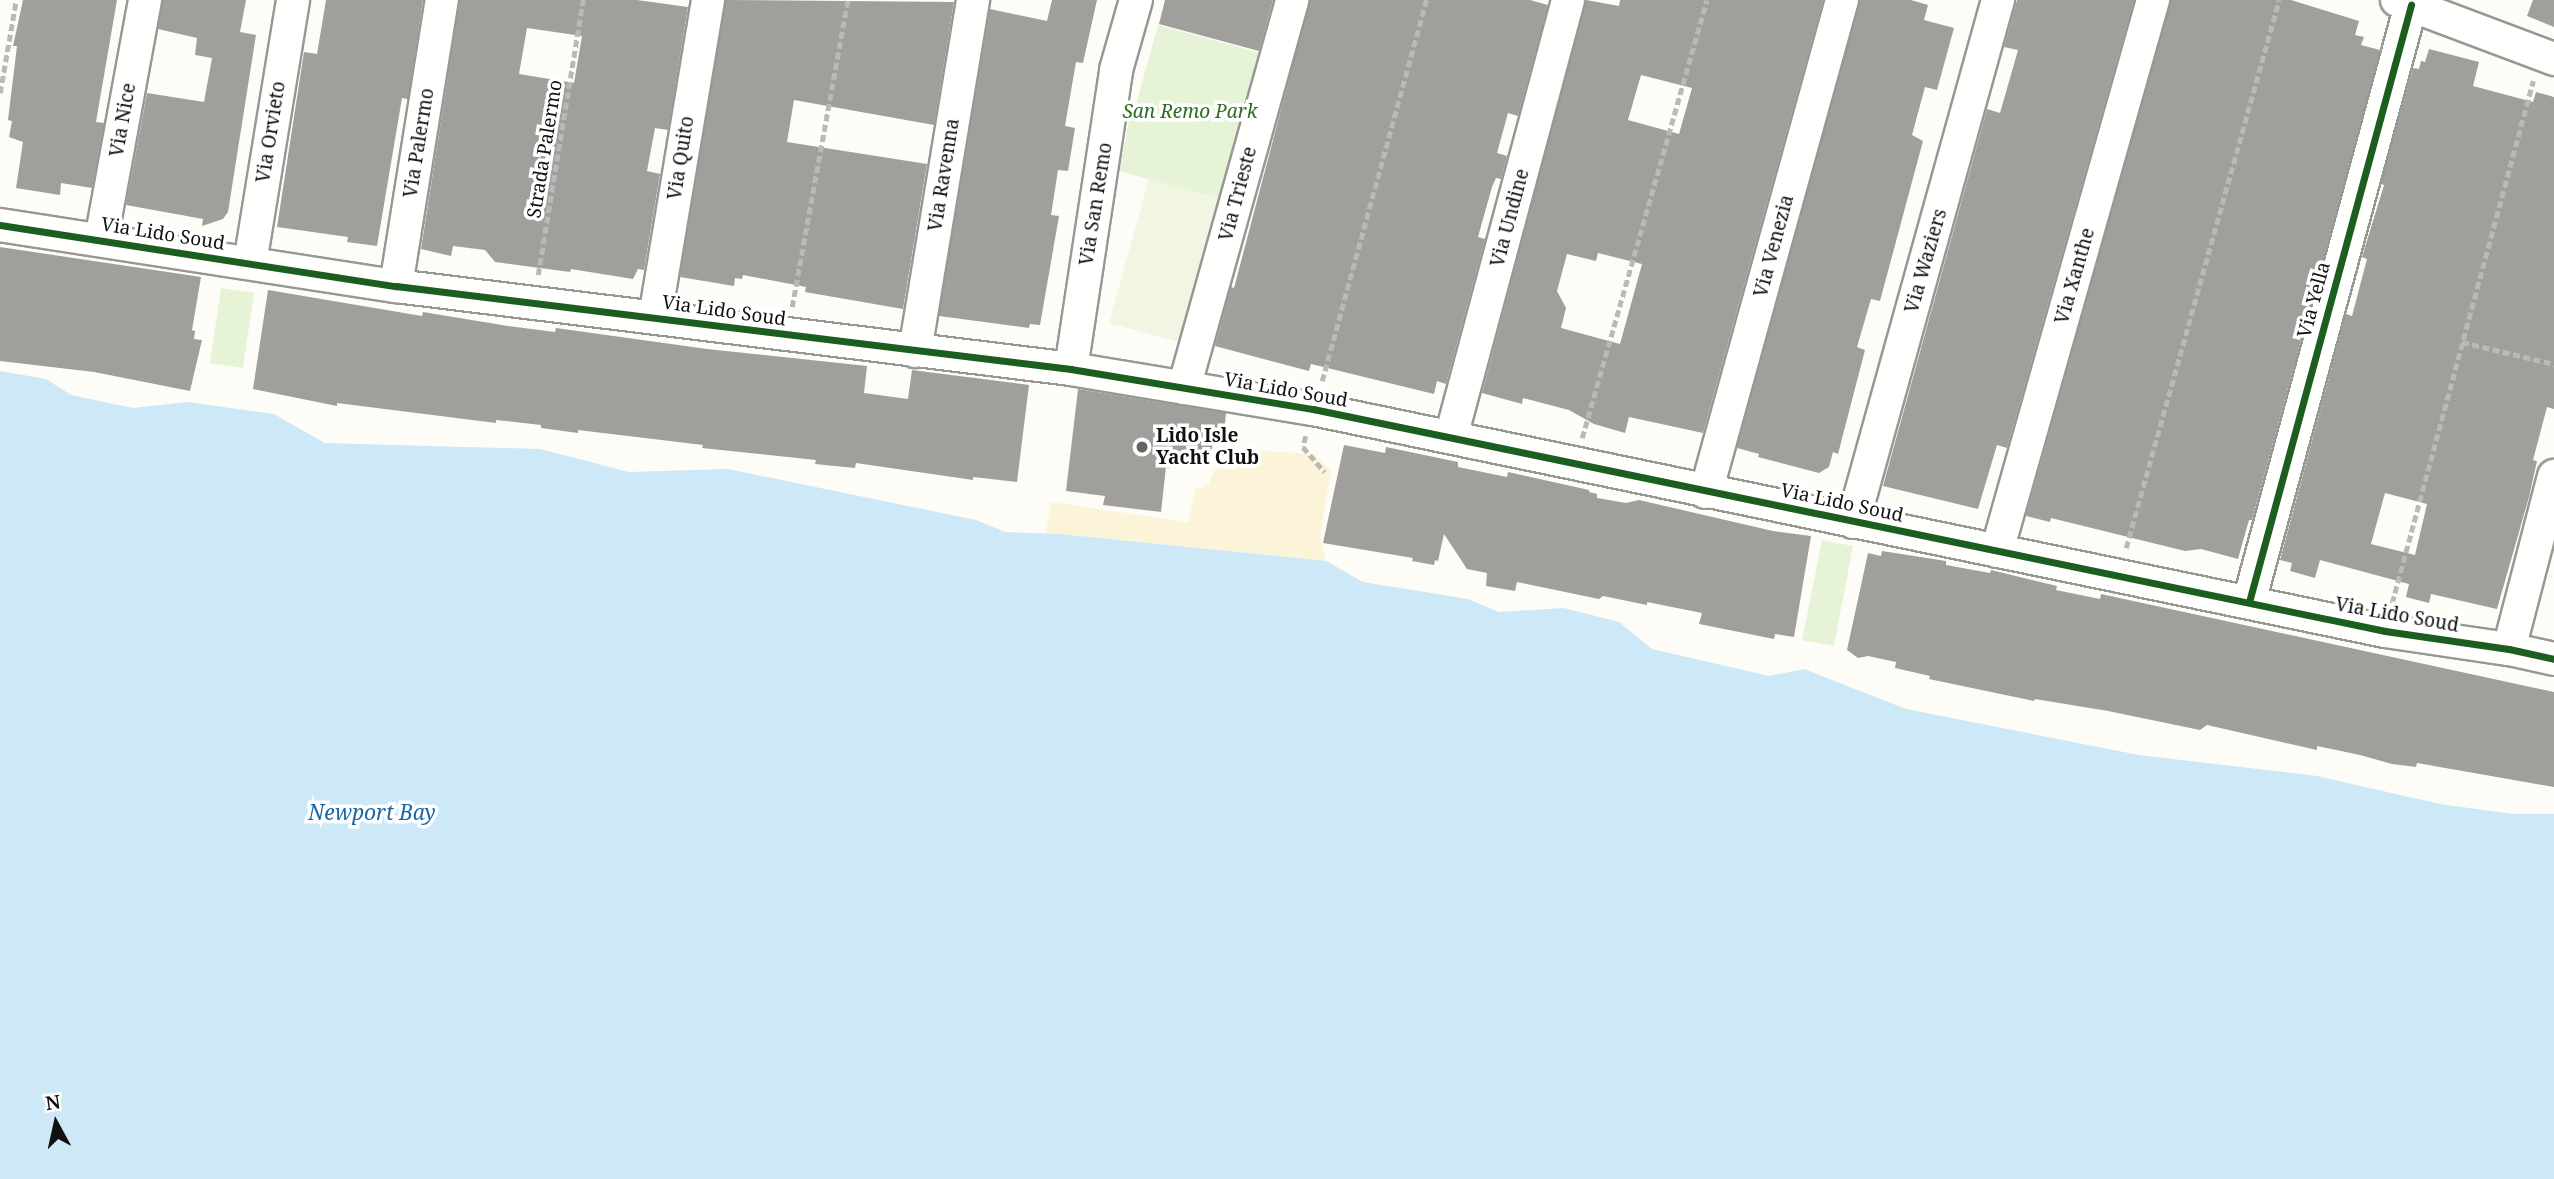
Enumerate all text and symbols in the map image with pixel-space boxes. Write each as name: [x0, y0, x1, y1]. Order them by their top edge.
street label: Strada Palermo: [523, 78, 567, 220]
street label: Via Orvieto: [252, 80, 290, 184]
street label: Via Nice: [105, 81, 141, 159]
street label: Via Palermo: [399, 87, 439, 199]
park label: San Remo Park: [1123, 101, 1257, 123]
street label: Via Quito: [663, 115, 699, 201]
street label: Via Ravenna: [924, 117, 964, 233]
street label: Via San Remo: [1075, 141, 1117, 267]
street label: Via Trieste: [1214, 144, 1262, 244]
street label: Via Undine: [1486, 166, 1534, 270]
street label: Via Venezia: [1749, 192, 1799, 300]
street label: Via Waziers: [1900, 206, 1952, 316]
street label: Via Lido Soud: [99, 213, 227, 255]
street label: Via Xanthe: [2050, 225, 2100, 327]
street label: Via Yella: [2293, 260, 2335, 340]
street label: Via Lido Soud: [660, 291, 788, 331]
street label: Via Lido Soud: [1222, 368, 1350, 412]
place label: Lido Isle Yacht Club: [1156, 425, 1259, 469]
marker: Lido Isle Yacht Club: [1134, 439, 1150, 455]
street label: Via Lido Soud: [1778, 479, 1906, 527]
street label: Via Lido Soud: [2333, 593, 2461, 637]
water label: Newport Bay: [308, 799, 436, 825]
north arrow: [21, 1088, 91, 1158]
text: N: [44, 1088, 62, 1116]

